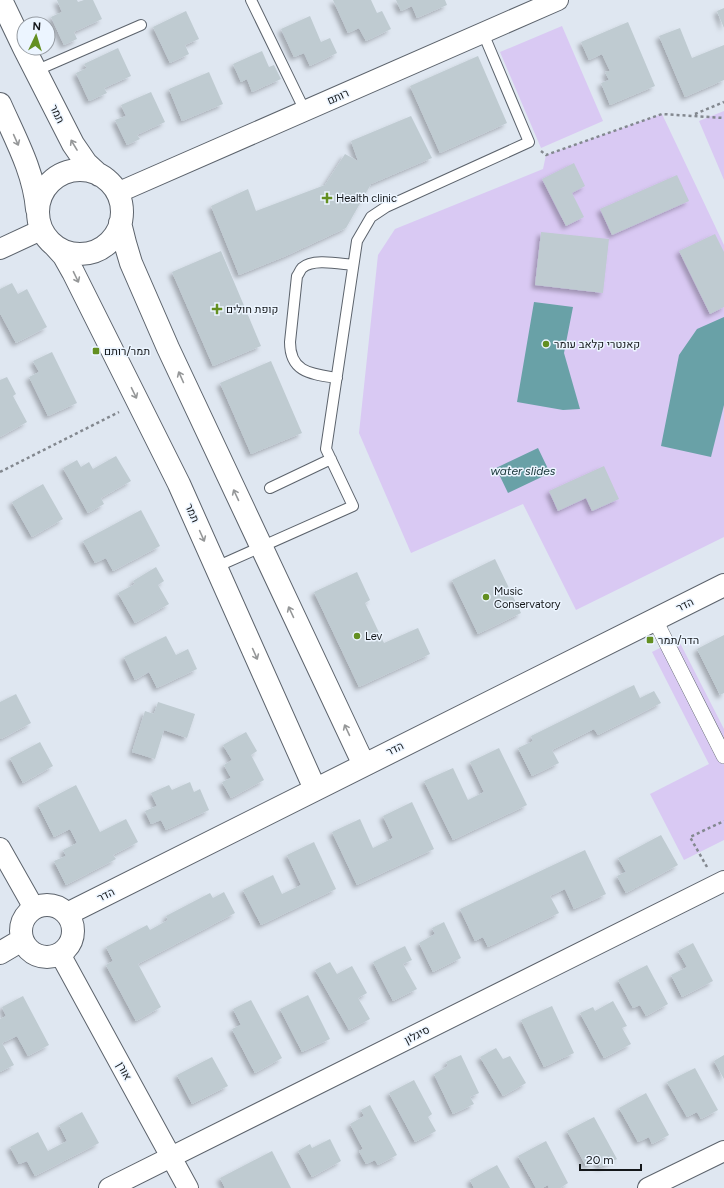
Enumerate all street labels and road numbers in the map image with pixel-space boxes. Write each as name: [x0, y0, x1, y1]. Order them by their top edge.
street label: רותם: [325, 86, 351, 108]
street label: תמר: [47, 102, 67, 126]
street label: תמר: [182, 502, 202, 525]
street label: הדר: [674, 595, 696, 615]
street label: הדר: [384, 739, 406, 759]
street label: הדר: [95, 885, 117, 905]
street label: סיגלון: [402, 1023, 432, 1047]
street label: אורן: [114, 1060, 134, 1082]

